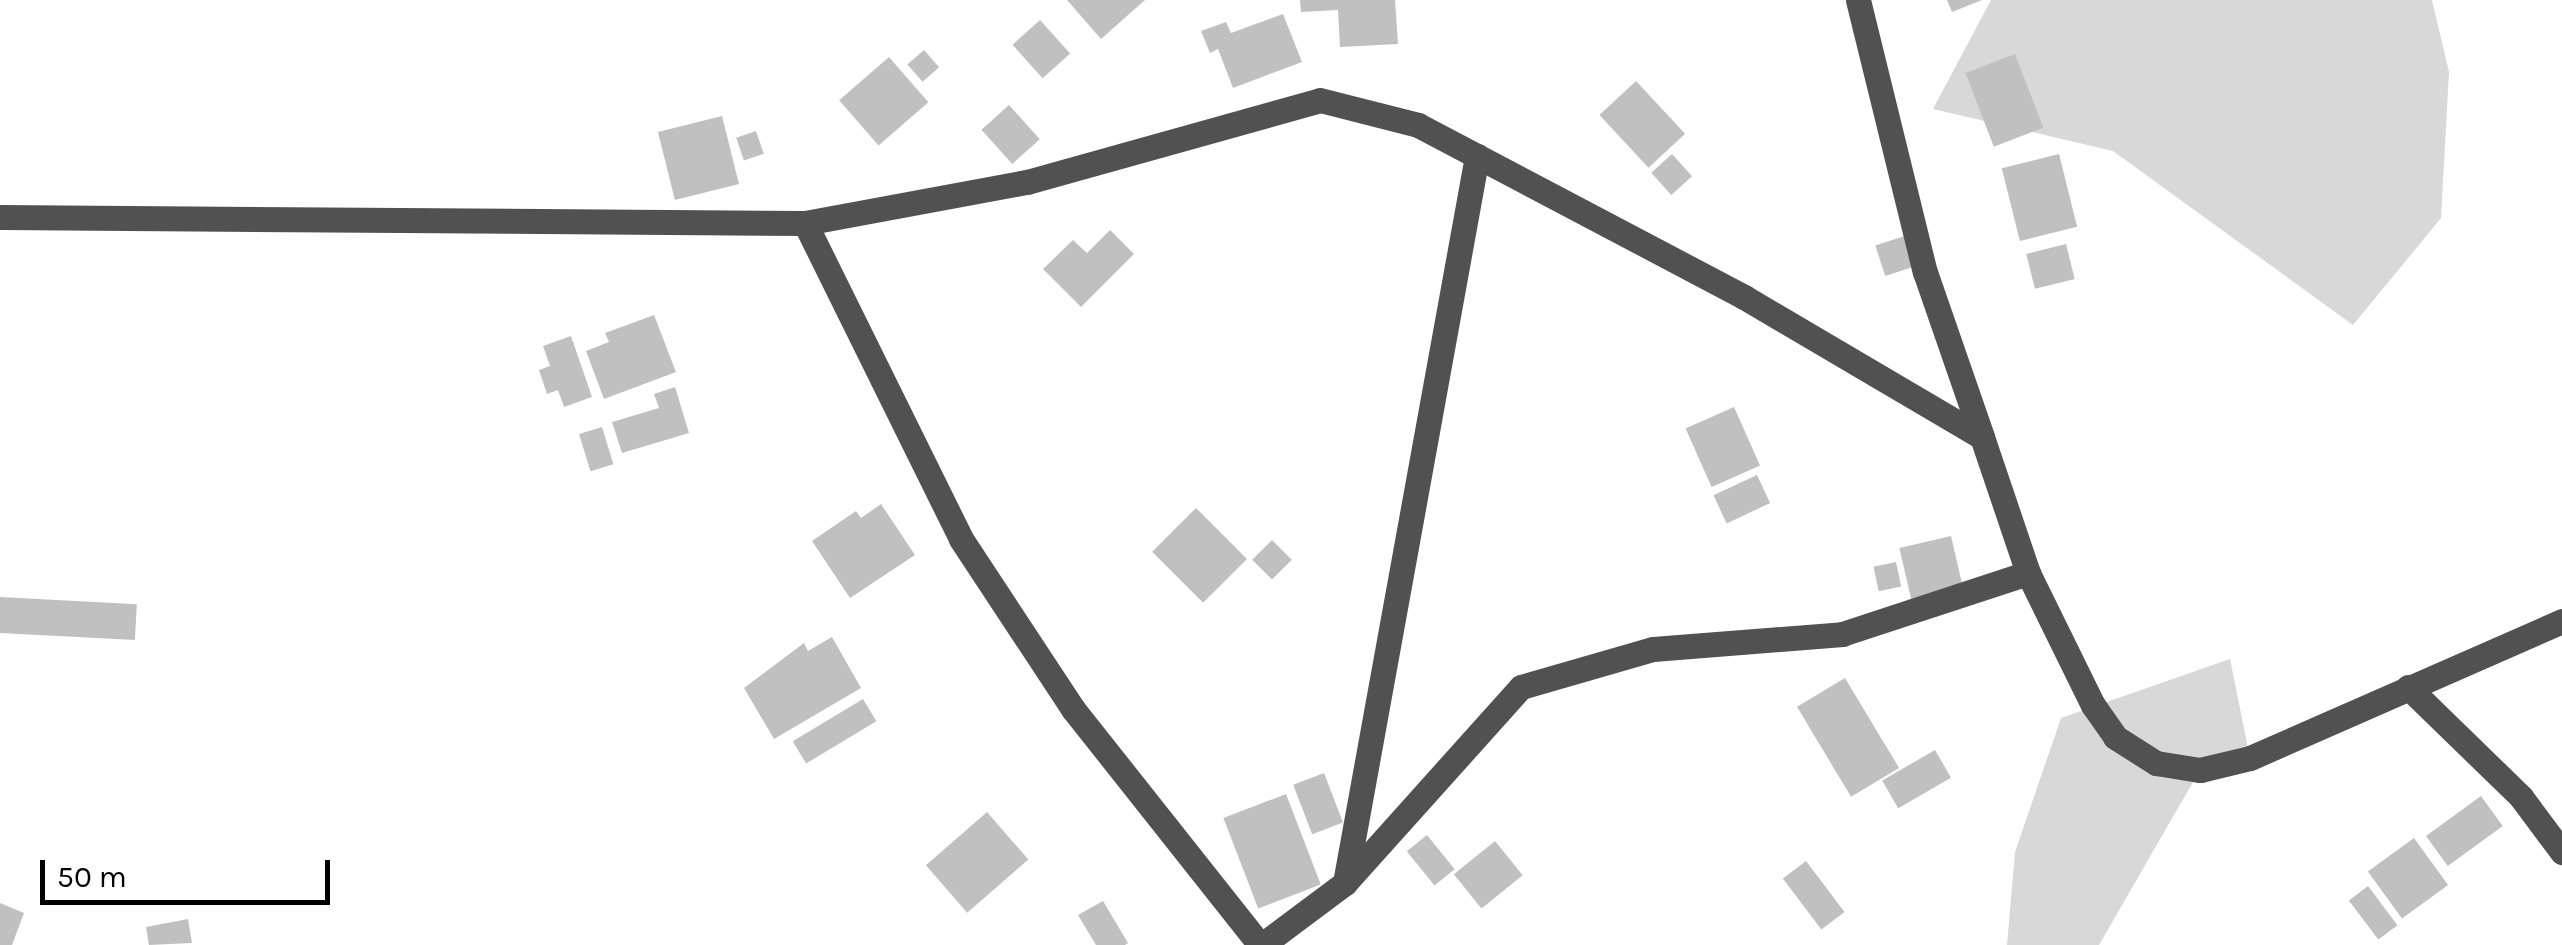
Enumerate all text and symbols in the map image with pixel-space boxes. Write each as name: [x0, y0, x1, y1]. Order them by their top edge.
scale bar: [45, 840, 335, 902]
text: 50 m: [57, 859, 127, 895]

